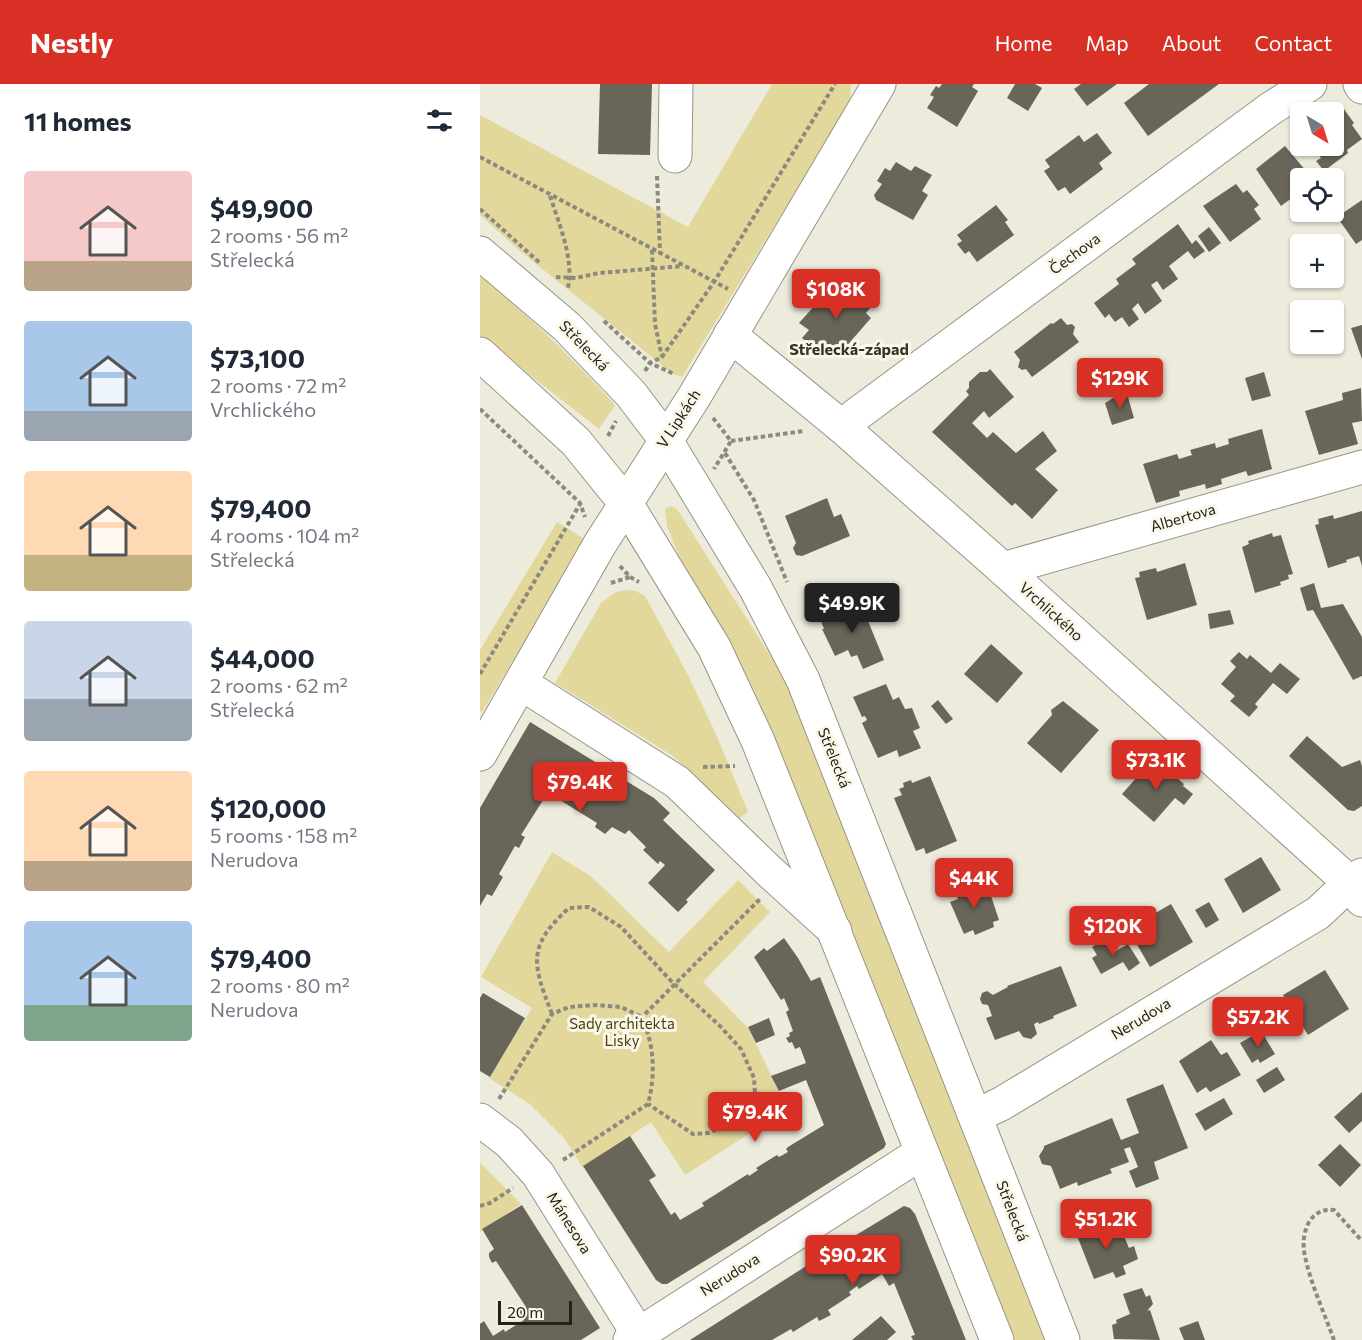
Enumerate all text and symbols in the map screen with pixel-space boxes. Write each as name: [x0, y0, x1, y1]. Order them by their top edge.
text: Nestly: [30, 25, 113, 59]
text: Home: [995, 30, 1052, 55]
text: Map: [1085, 30, 1129, 55]
text: About: [1162, 30, 1221, 55]
text: Contact: [1254, 30, 1332, 55]
north arrow: [1290, 102, 1344, 156]
map controls: [1290, 102, 1344, 354]
icon: filters: [423, 104, 456, 137]
text: 11 homes: [24, 105, 132, 136]
button: locate: [1290, 168, 1344, 222]
text: $49,900: [210, 192, 313, 223]
icon: home: [72, 195, 144, 267]
text: 2 rooms · 56 m²: [210, 223, 348, 247]
street label: Čechova: [1045, 228, 1103, 278]
button: +: [1290, 234, 1344, 288]
text: Střelecká: [210, 247, 295, 271]
pin: $108K: [794, 269, 878, 320]
text: $108K: [806, 276, 866, 300]
button: −: [1290, 300, 1344, 354]
street label: Střelecká: [556, 316, 613, 374]
district label: Střelecká-západ: [789, 339, 909, 358]
text: $73,100: [210, 342, 305, 373]
icon: home: [72, 345, 144, 417]
pin: $129K: [1078, 358, 1162, 409]
text: $129K: [1091, 365, 1149, 389]
text: 2 rooms · 72 m²: [210, 373, 346, 397]
street label: V Lipkách: [653, 386, 704, 451]
text: Vrchlického: [210, 397, 316, 421]
text: $79,400: [210, 492, 312, 523]
icon: home: [72, 495, 144, 567]
street label: Albertova: [1148, 499, 1217, 535]
text: 4 rooms · 104 m²: [210, 523, 359, 547]
text: Střelecká: [210, 547, 295, 571]
street label: Vrchlického: [1016, 578, 1087, 645]
pin: $49.9K: [803, 583, 901, 634]
text: $49.9K: [818, 590, 886, 614]
text: $44,000: [210, 642, 315, 673]
icon: home: [72, 645, 144, 717]
text: 2 rooms · 62 m²: [210, 673, 348, 697]
text: Střelecká: [210, 697, 295, 721]
street label: Střelecká: [815, 725, 855, 790]
pin: $73.1K: [1107, 740, 1205, 791]
text: $73.1K: [1126, 747, 1186, 771]
pin: $79.4K: [531, 762, 629, 813]
text: $79.4K: [547, 769, 613, 793]
text: $120,000: [210, 792, 326, 823]
icon: home: [72, 795, 144, 867]
text: 5 rooms · 158 m²: [210, 823, 357, 847]
text: Nerudova: [210, 847, 298, 871]
pin: $44K: [938, 858, 1010, 909]
text: $44K: [949, 865, 999, 889]
pin: $120K: [1071, 906, 1155, 957]
text: $120K: [1083, 913, 1143, 937]
text: $79,400: [210, 942, 312, 973]
icon: home: [72, 945, 144, 1017]
text: 2 rooms · 80 m²: [210, 973, 350, 997]
street label: Nerudova: [1107, 993, 1174, 1043]
text: Nerudova: [210, 997, 298, 1021]
pin: $57.2K: [1209, 997, 1307, 1048]
text: $57.2K: [1226, 1004, 1290, 1028]
park label: Sady architekta Lisky: [569, 1014, 675, 1049]
pin: $79.4K: [706, 1092, 804, 1143]
text: $79.4K: [722, 1099, 788, 1123]
street label: Střelecká: [993, 1178, 1033, 1244]
street label: Mánesova: [544, 1188, 596, 1257]
pin: $51.2K: [1057, 1199, 1155, 1250]
text: $51.2K: [1075, 1206, 1137, 1230]
pin: $90.2K: [804, 1235, 902, 1286]
text: $90.2K: [819, 1242, 887, 1266]
street label: Nerudova: [697, 1249, 762, 1299]
scale bar: [498, 1298, 572, 1326]
text: 20 m: [507, 1302, 543, 1321]

